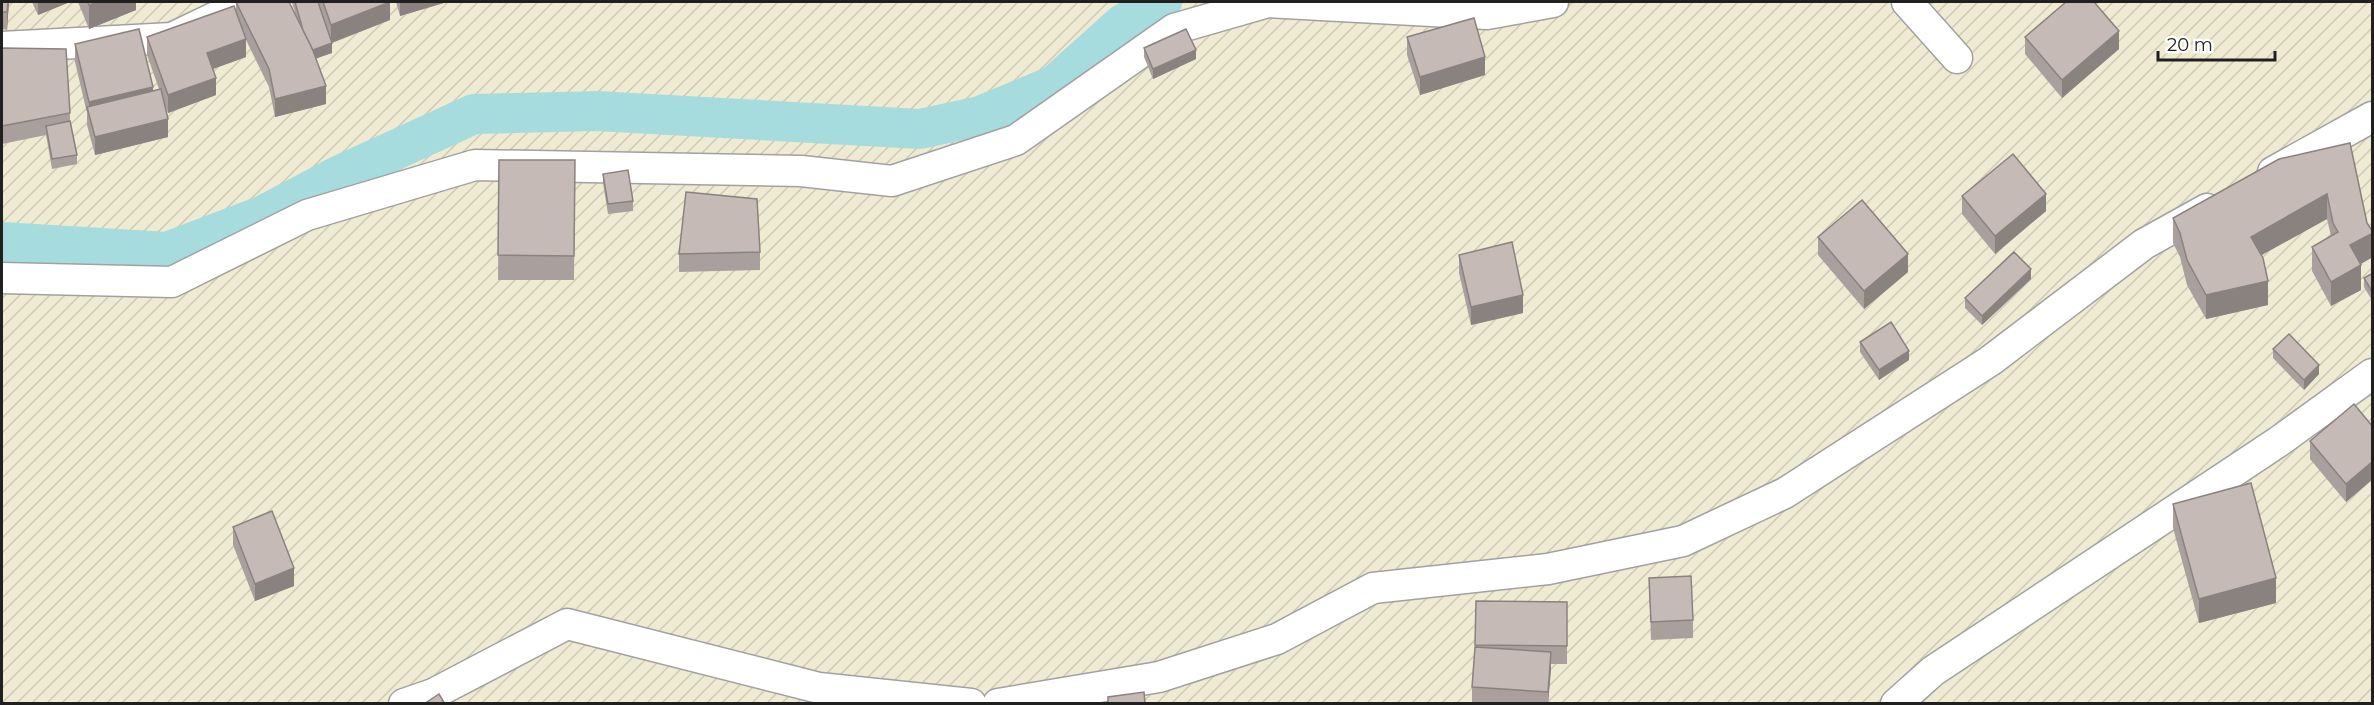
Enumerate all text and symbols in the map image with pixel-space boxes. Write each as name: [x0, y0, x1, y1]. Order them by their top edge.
scale bar: [2158, 24, 2275, 62]
text: 20 m: [2167, 34, 2213, 56]

